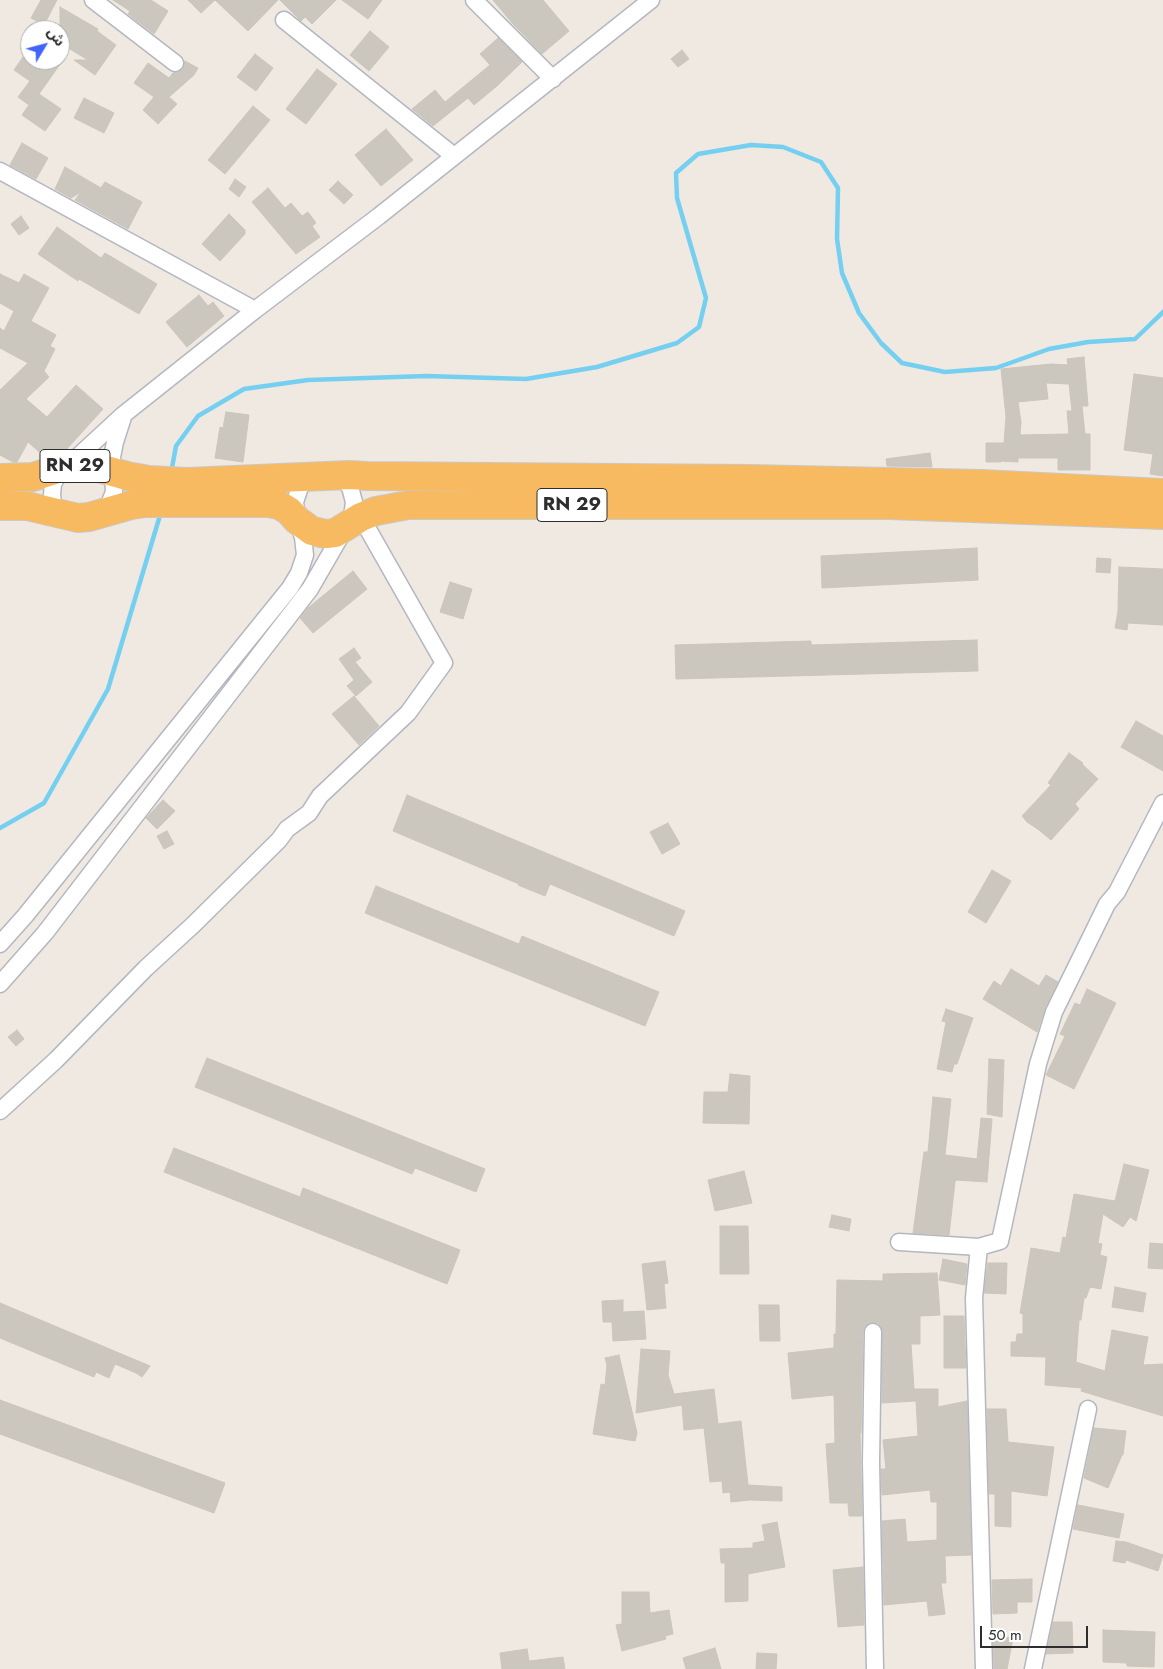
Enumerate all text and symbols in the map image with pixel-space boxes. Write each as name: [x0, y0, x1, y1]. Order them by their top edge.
north arrow: [20, 20, 70, 70]
text: ش: [42, 23, 70, 50]
road number: RN 29: [40, 450, 110, 482]
road number: RN 29: [537, 488, 607, 522]
scale bar: [983, 1616, 1090, 1648]
text: 50 m: [988, 1624, 1022, 1646]

